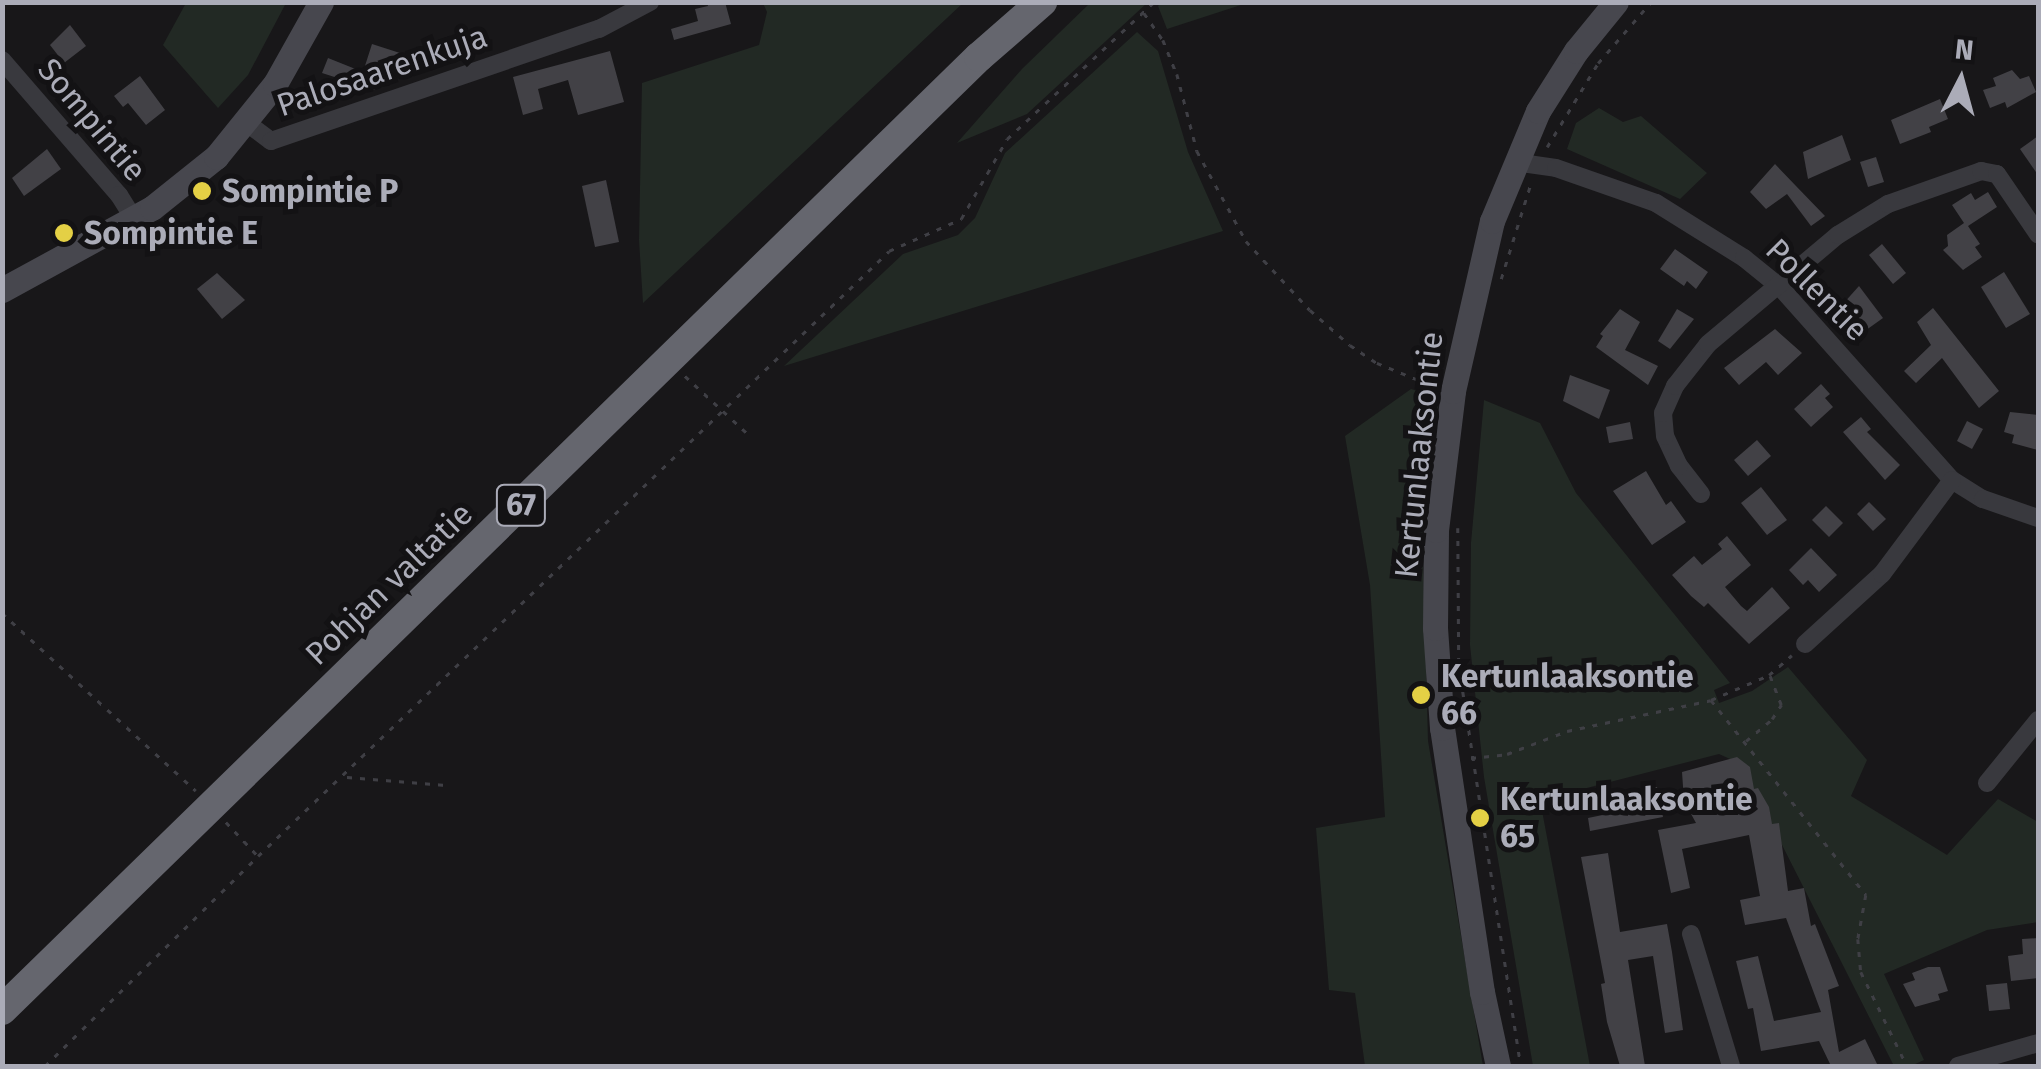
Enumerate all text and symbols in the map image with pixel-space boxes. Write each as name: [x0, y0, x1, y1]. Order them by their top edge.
street label: Palosaarenkuja: [272, 17, 492, 125]
north arrow: [1911, 30, 2011, 130]
text: N: [1953, 32, 1975, 67]
street label: Sompintie: [30, 51, 154, 189]
place label: Sompintie P: [222, 172, 398, 210]
marker: Sompintie P: [191, 180, 213, 202]
place label: Sompintie E: [84, 214, 258, 252]
marker: Sompintie E: [53, 222, 75, 244]
street label: Pollentie: [1758, 231, 1876, 349]
street label: Kertunlaaksontie: [1387, 330, 1451, 580]
road number: 67: [494, 480, 548, 530]
street label: Pohjan valtatie: [298, 495, 480, 673]
place label: Kertunlaaksontie 66: [1441, 658, 1694, 733]
marker: Kertunlaaksontie 66: [1410, 684, 1432, 706]
place label: Kertunlaaksontie 65: [1500, 781, 1753, 856]
marker: Kertunlaaksontie 65: [1469, 807, 1491, 829]

